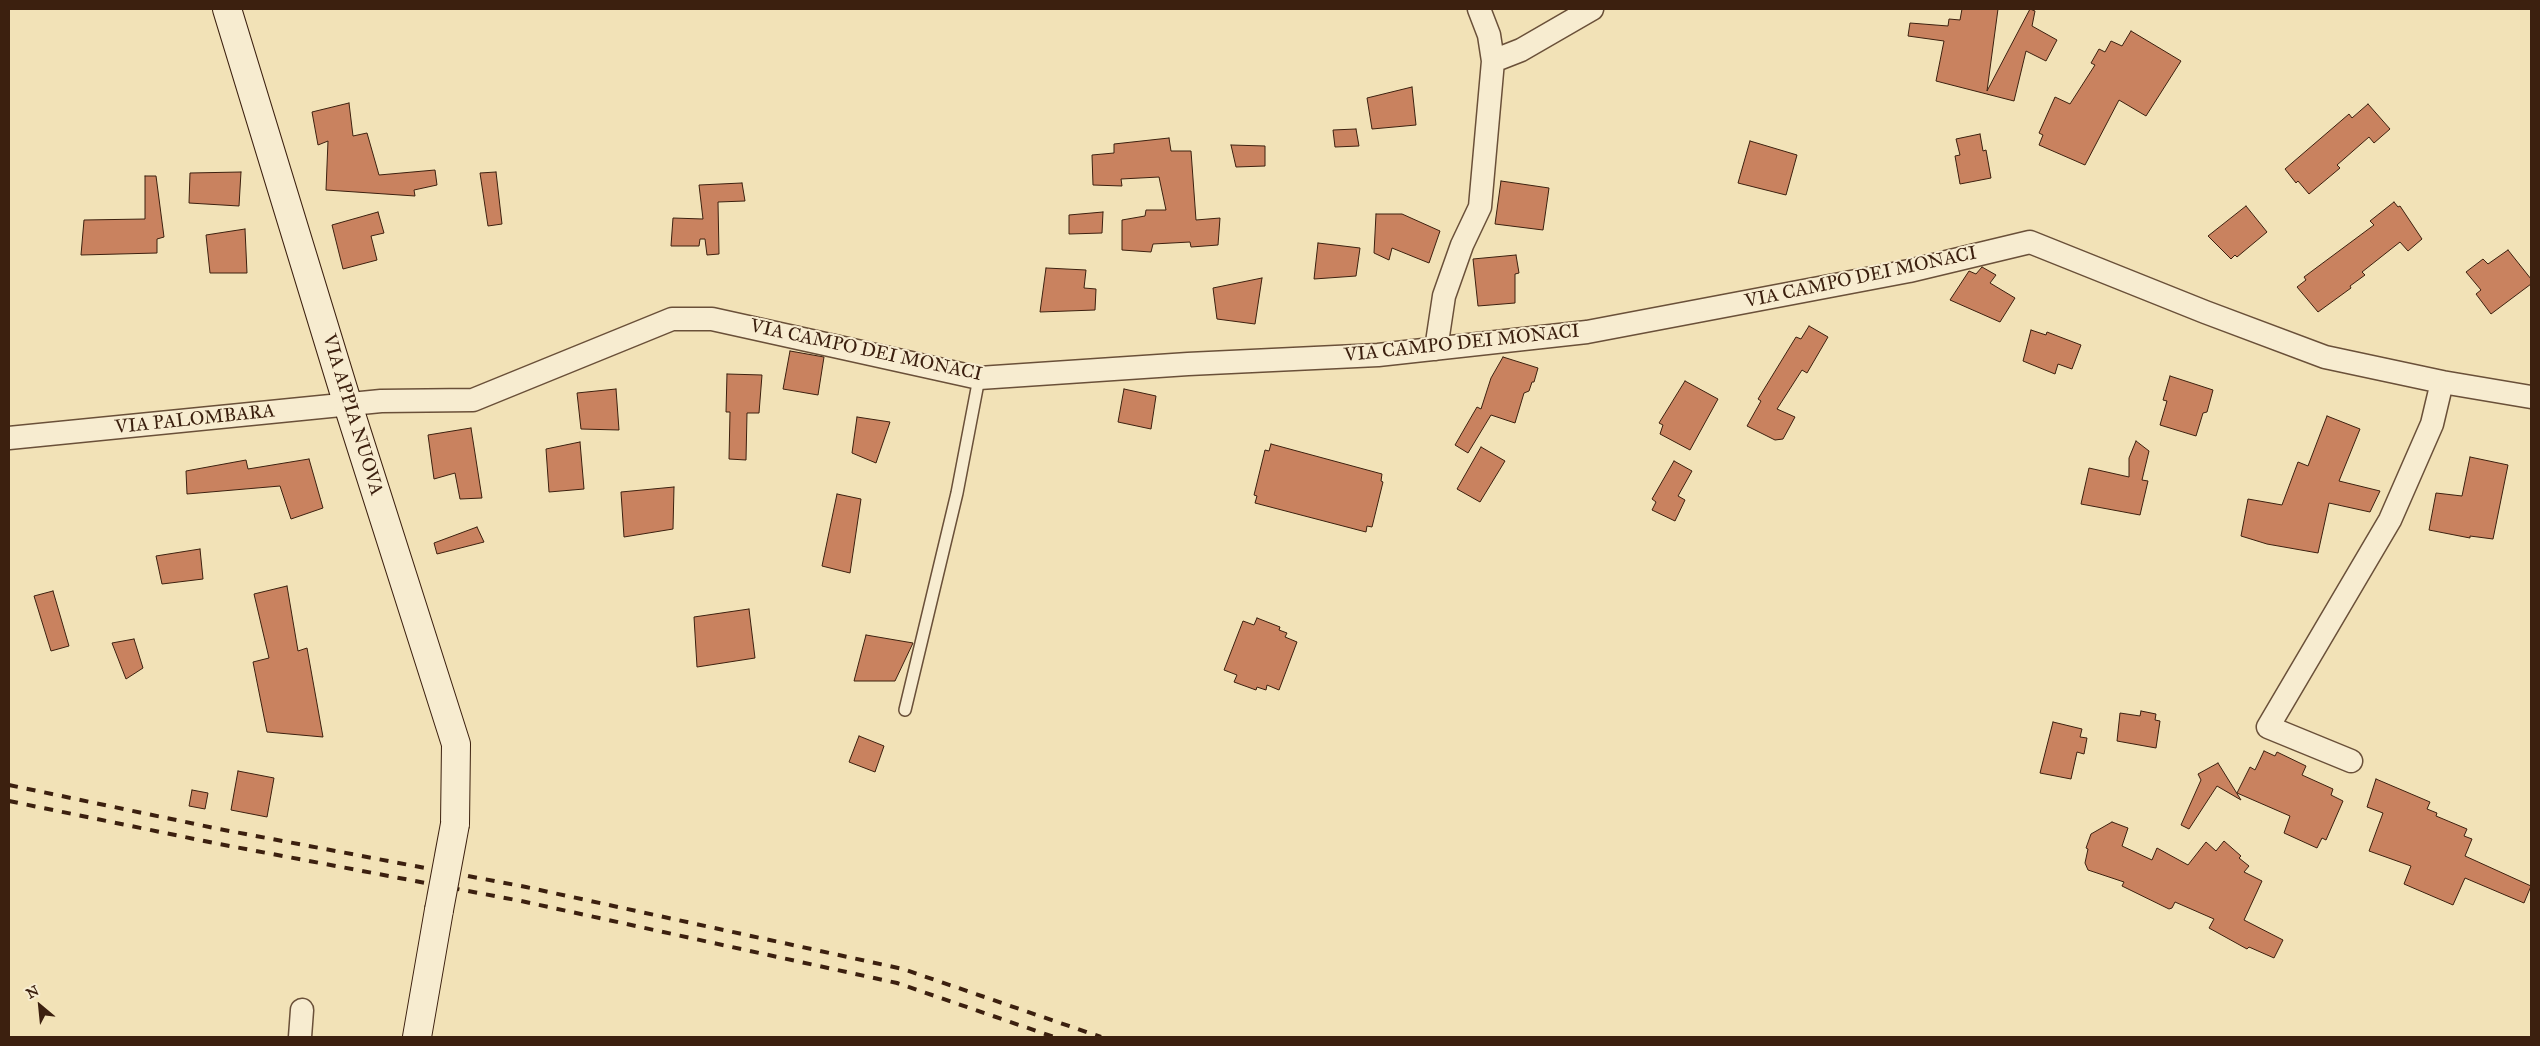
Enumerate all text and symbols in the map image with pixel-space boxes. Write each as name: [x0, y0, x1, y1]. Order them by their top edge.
street label: VIA CAMPO DEI MONACI: [1743, 242, 1979, 314]
street label: VIA CAMPO DEI MONACI: [748, 315, 984, 387]
street label: VIA CAMPO DEI MONACI: [1343, 320, 1581, 368]
street label: VIA APPIA NUOVA: [317, 332, 387, 498]
street label: VIA PALOMBARA: [114, 400, 276, 440]
north arrow: [15, 981, 65, 1031]
text: N: [23, 982, 42, 1003]

